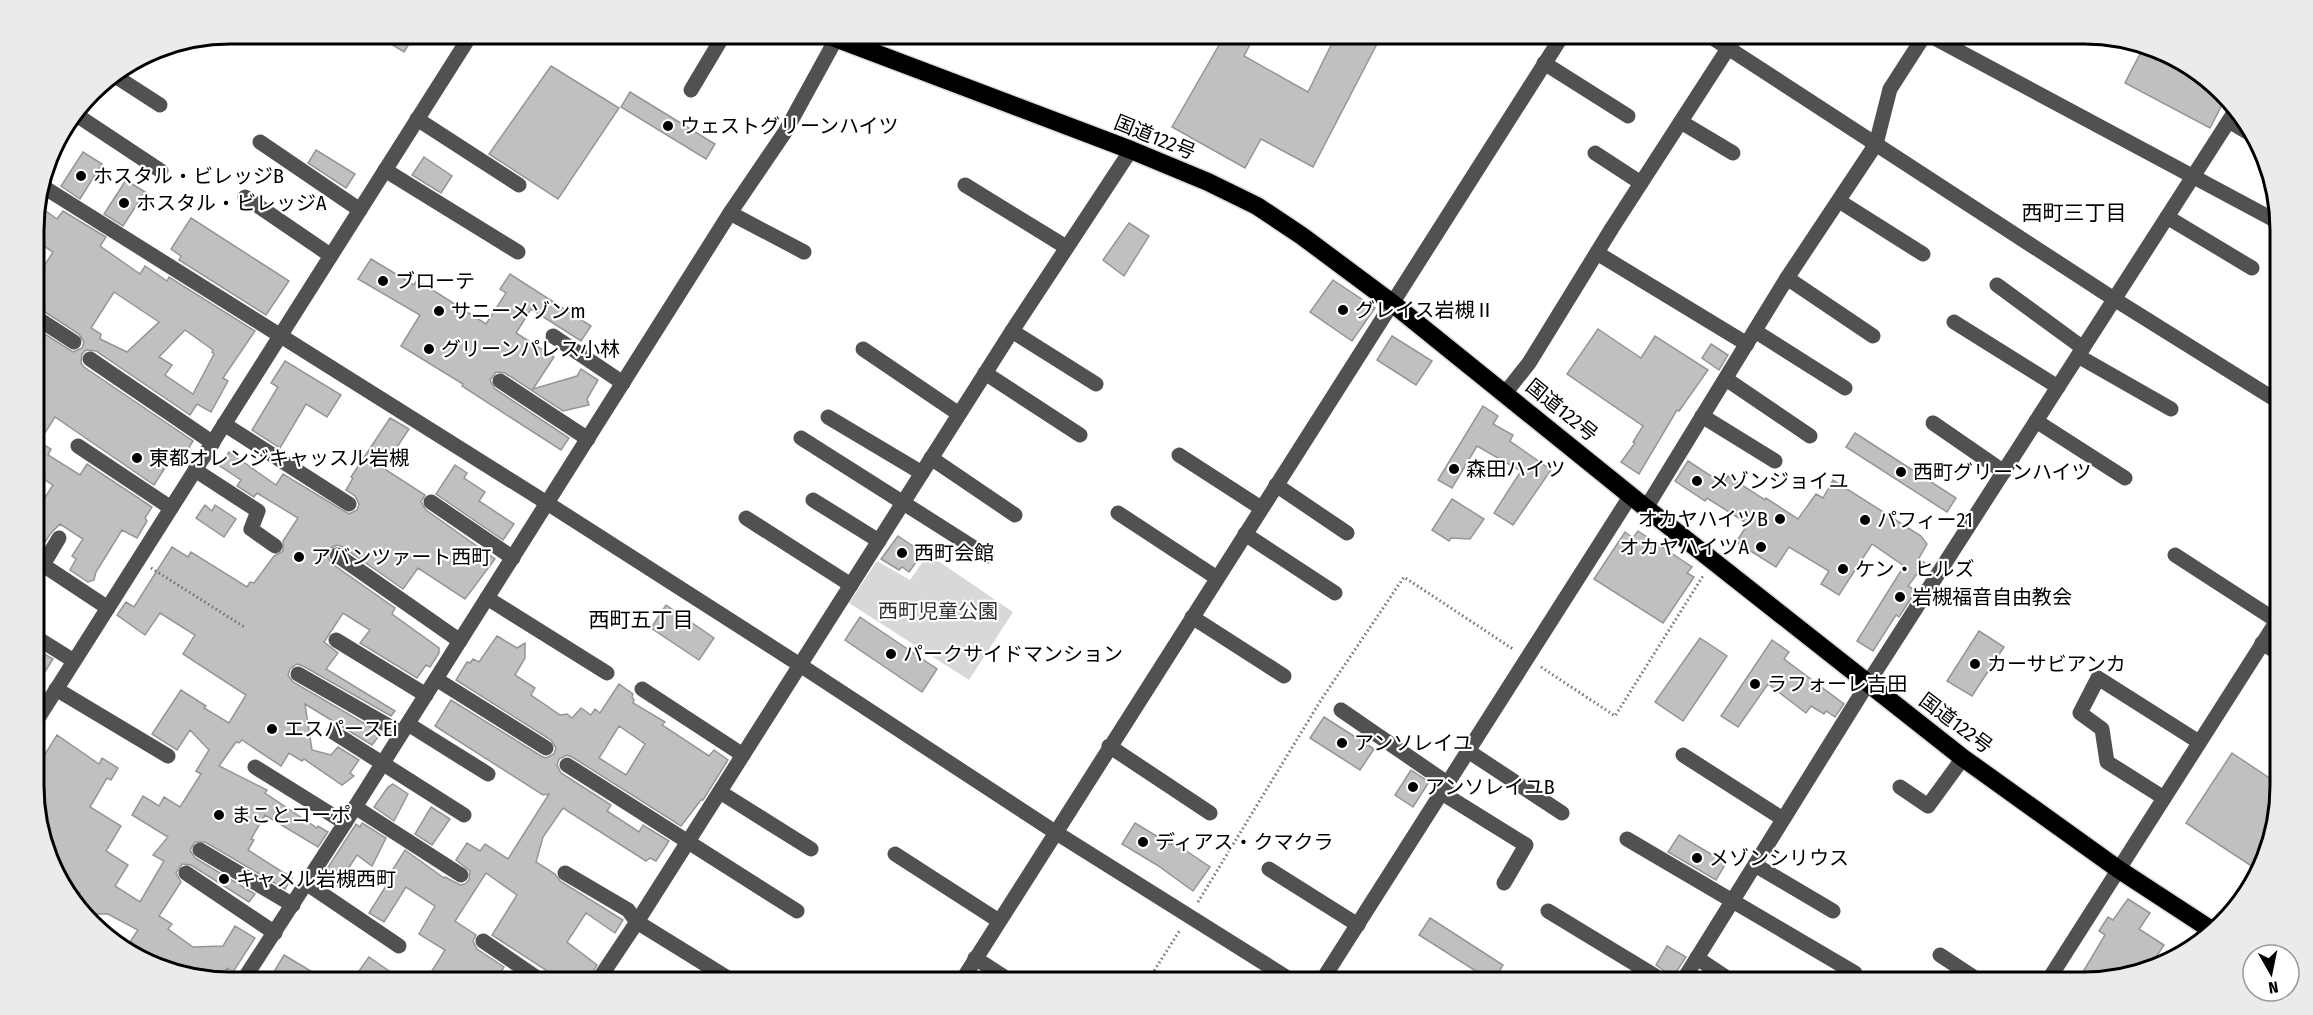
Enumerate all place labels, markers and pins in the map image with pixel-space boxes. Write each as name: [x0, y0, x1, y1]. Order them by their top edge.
place label: ウェストグリーンハイツ: [680, 114, 899, 138]
marker: ウェストグリーンハイツ: [661, 119, 675, 133]
place label: ホスタル・ビレッジB: [93, 164, 284, 188]
marker: ホスタル・ビレッジB: [74, 169, 88, 183]
place label: ホスタル・ビレッジA: [136, 191, 327, 215]
marker: ホスタル・ビレッジA: [117, 196, 131, 210]
place label: ブローテ: [395, 269, 475, 293]
marker: ブローテ: [376, 274, 390, 288]
place label: グレイス岩槻Ⅱ: [1355, 298, 1494, 322]
place label: サニーメゾンm: [451, 299, 586, 323]
marker: グレイス岩槻Ⅱ: [1336, 303, 1350, 317]
marker: サニーメゾンm: [432, 304, 446, 318]
place label: グリーンパレス小林: [441, 337, 620, 361]
marker: グリーンパレス小林: [422, 342, 436, 356]
place label: 東都オレンジキャッスル岩槻: [149, 446, 409, 470]
marker: 東都オレンジキャッスル岩槻: [130, 451, 144, 465]
place label: 森田ハイツ: [1466, 457, 1566, 481]
place label: 西町グリーンハイツ: [1913, 460, 2092, 484]
marker: 森田ハイツ: [1447, 462, 1461, 476]
marker: 西町グリーンハイツ: [1894, 465, 1908, 479]
place label: メゾンジョイユ: [1709, 469, 1849, 493]
marker: メゾンジョイユ: [1690, 474, 1704, 488]
place label: オカヤハイツB: [1638, 507, 1768, 531]
place label: パフィー21: [1877, 508, 1973, 532]
marker: オカヤハイツB: [1773, 512, 1787, 526]
marker: パフィー21: [1858, 513, 1872, 527]
place label: オカヤハイツA: [1619, 535, 1749, 559]
marker: オカヤハイツA: [1754, 540, 1768, 554]
place label: 西町会館: [914, 541, 994, 565]
place label: アバンツァート西町: [311, 545, 491, 569]
marker: 西町会館: [895, 546, 909, 560]
marker: アバンツァート西町: [292, 550, 306, 564]
place label: ケン・ヒルズ: [1855, 557, 1974, 581]
marker: ケン・ヒルズ: [1836, 562, 1850, 576]
place label: 岩槻福音自由教会: [1912, 585, 2072, 609]
marker: 岩槻福音自由教会: [1893, 590, 1907, 604]
place label: パークサイドマンション: [903, 642, 1123, 666]
marker: パークサイドマンション: [884, 647, 898, 661]
place label: カーサビアンカ: [1987, 652, 2126, 676]
marker: カーサビアンカ: [1968, 657, 1982, 671]
place label: ラフォーレ吉田: [1767, 672, 1907, 696]
marker: ラフォーレ吉田: [1748, 677, 1762, 691]
place label: エスパースEi: [284, 717, 397, 741]
marker: エスパースEi: [265, 722, 279, 736]
place label: アンソレイユ: [1354, 731, 1473, 755]
marker: アンソレイユ: [1335, 736, 1349, 750]
place label: アンソレイユB: [1425, 775, 1555, 799]
marker: アンソレイユB: [1406, 780, 1420, 794]
place label: まことコーポ: [231, 803, 351, 827]
marker: まことコーポ: [212, 808, 226, 822]
place label: ディアス・クマクラ: [1155, 830, 1334, 854]
marker: ディアス・クマクラ: [1136, 835, 1150, 849]
place label: メゾンシリウス: [1709, 846, 1849, 870]
marker: メゾンシリウス: [1690, 851, 1704, 865]
place label: キャメル岩槻西町: [236, 867, 396, 891]
marker: キャメル岩槻西町: [217, 872, 231, 886]

